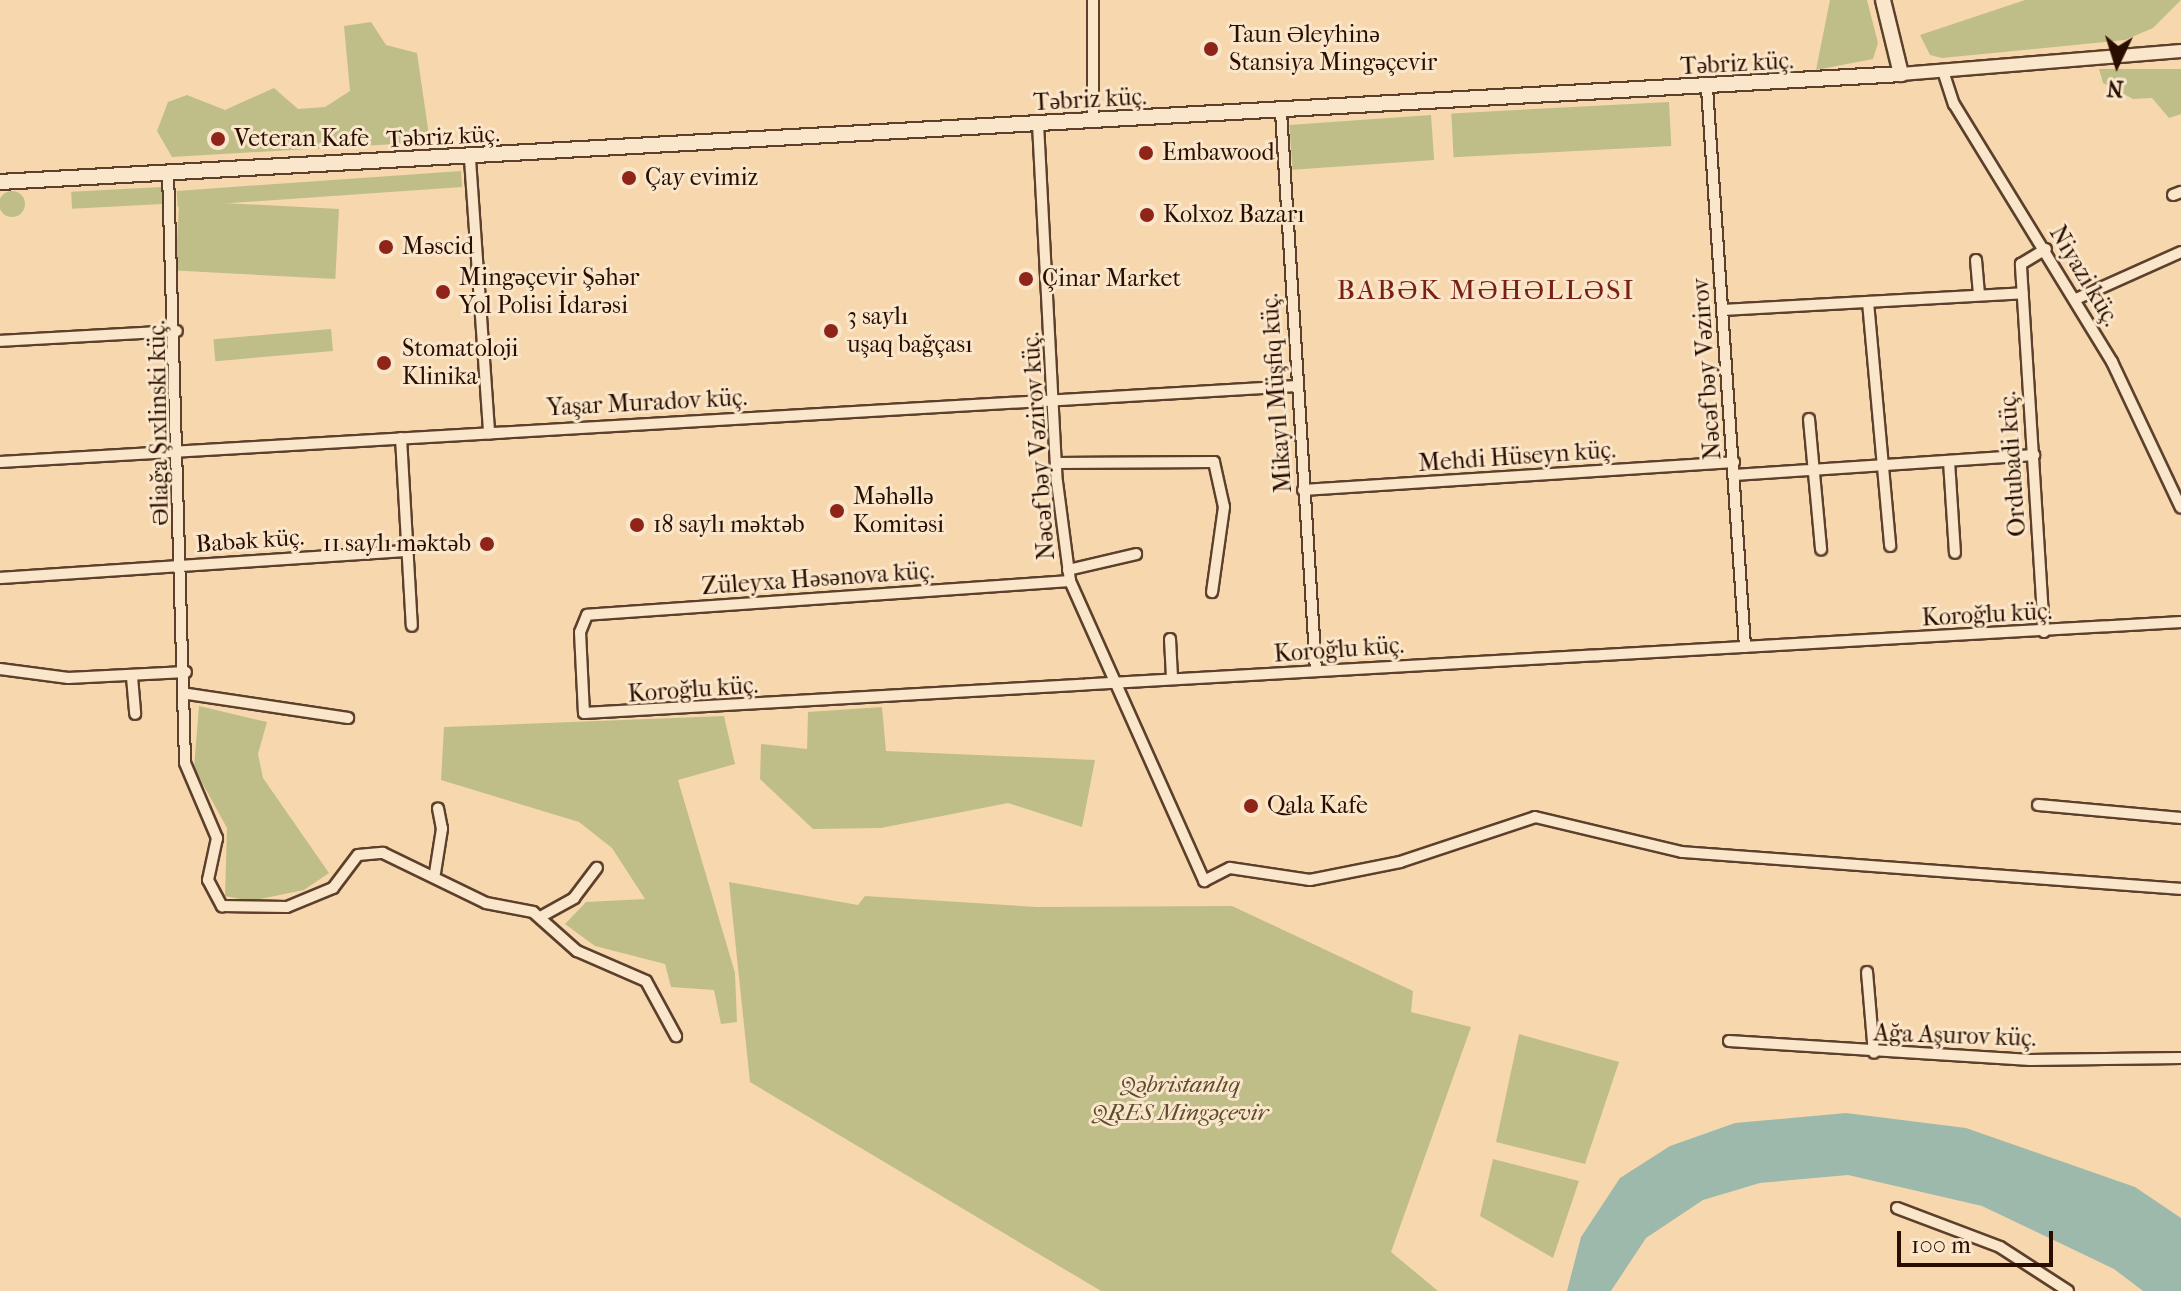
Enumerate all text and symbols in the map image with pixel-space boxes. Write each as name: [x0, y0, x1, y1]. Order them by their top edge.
place label: Taun Əleyhinə Stansiya Mingəçevir: [1229, 21, 1437, 77]
north arrow: [2077, 24, 2157, 104]
marker: Taun Əleyhinə Stansiya Mingəçevir: [1200, 38, 1222, 60]
street label: Təbriz küç.: [1680, 47, 1794, 81]
text: N: [2106, 74, 2125, 101]
street label: Təbriz küç.: [1033, 83, 1147, 117]
street label: Təbriz küç.: [386, 120, 500, 154]
place label: Veteran Kafe: [234, 125, 369, 153]
marker: Veteran Kafe: [209, 130, 227, 148]
place label: Embawood: [1162, 139, 1274, 167]
marker: Embawood: [1137, 144, 1155, 162]
place label: Çay evimiz: [645, 164, 758, 192]
marker: Çay evimiz: [620, 169, 638, 187]
place label: Kolxoz Bazarı: [1163, 201, 1304, 229]
marker: Kolxoz Bazarı: [1138, 206, 1156, 224]
street label: Niyazi küç.: [2043, 220, 2125, 332]
place label: Məscid: [402, 233, 474, 261]
marker: Məscid: [377, 238, 395, 256]
place label: Mingəçevir Şəhər Yol Polisi İdarəsi: [459, 264, 640, 320]
place label: Çinar Market: [1042, 265, 1181, 293]
marker: Çinar Market: [1017, 270, 1035, 288]
district label: BABƏK MƏHƏLLƏSI: [1337, 273, 1635, 307]
street label: Nəcəf bəy Vəzirov: [1686, 277, 1728, 461]
marker: Mingəçevir Şəhər Yol Polisi İdarəsi: [434, 283, 452, 301]
street label: Mikayıl Müşfiq küç.: [1256, 292, 1298, 494]
place label: 3 saylı uşaq bağçası: [847, 303, 972, 359]
street label: Əliağa Şıxlinski küç.: [143, 320, 175, 526]
marker: 3 saylı uşaq bağçası: [822, 322, 840, 340]
street label: Nəcəf bəy Vəzirov küç.: [1017, 331, 1061, 561]
place label: Stomatoloji Klinika: [402, 335, 518, 391]
marker: Stomatoloji Klinika: [373, 352, 395, 374]
street label: Yaşar Muradov küç.: [546, 383, 748, 423]
street label: Ordubadi küç.: [1994, 390, 2032, 538]
street label: Mehdi Hüseyn küç.: [1417, 436, 1617, 478]
place label: Məhəllə Komitəsi: [853, 483, 944, 539]
marker: Məhəllə Komitəsi: [828, 502, 846, 520]
place label: 18 saylı məktəb: [653, 511, 805, 539]
marker: 18 saylı məktəb: [628, 516, 646, 534]
street label: Babək küç.: [195, 523, 305, 559]
place label: 11 saylı məktəb: [323, 530, 471, 558]
marker: 11 saylı məktəb: [478, 535, 496, 553]
street label: Züleyxa Həsənova küç.: [701, 557, 935, 601]
street label: Koroğlu küç.: [1921, 597, 2053, 633]
street label: Koroğlu küç.: [1273, 631, 1405, 669]
street label: Koroğlu küç.: [627, 671, 759, 709]
place label: Qala Kafe: [1267, 792, 1368, 820]
marker: Qala Kafe: [1242, 797, 1260, 815]
street label: Ağa Aşurov küç.: [1873, 1019, 2037, 1053]
park label: Qəbristanlıq QRES Mingəçevir: [1092, 1071, 1268, 1127]
scale bar: [1901, 1215, 2057, 1265]
text: 100 m: [1911, 1231, 1971, 1259]

